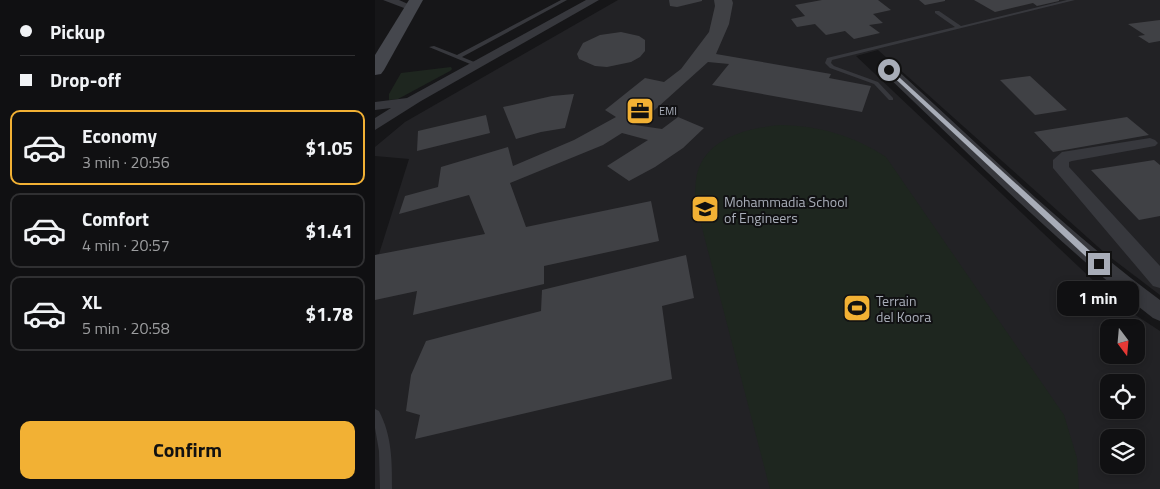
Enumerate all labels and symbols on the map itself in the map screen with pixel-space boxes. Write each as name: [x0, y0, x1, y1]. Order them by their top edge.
route start: [878, 59, 900, 81]
office icon: EMI: [625, 96, 655, 126]
place label: EMI: [659, 103, 677, 119]
place label: Mohammadia School of Engineers: [724, 191, 848, 228]
school or university icon: Mohammadia School of Engineers: [690, 194, 720, 224]
route end: [1088, 253, 1110, 275]
callout: 1 min: [1058, 282, 1140, 316]
place label: Terrain del Koora: [876, 290, 931, 327]
sports icon: Terrain del Koora: [842, 293, 872, 323]
north arrow: [1100, 319, 1145, 364]

